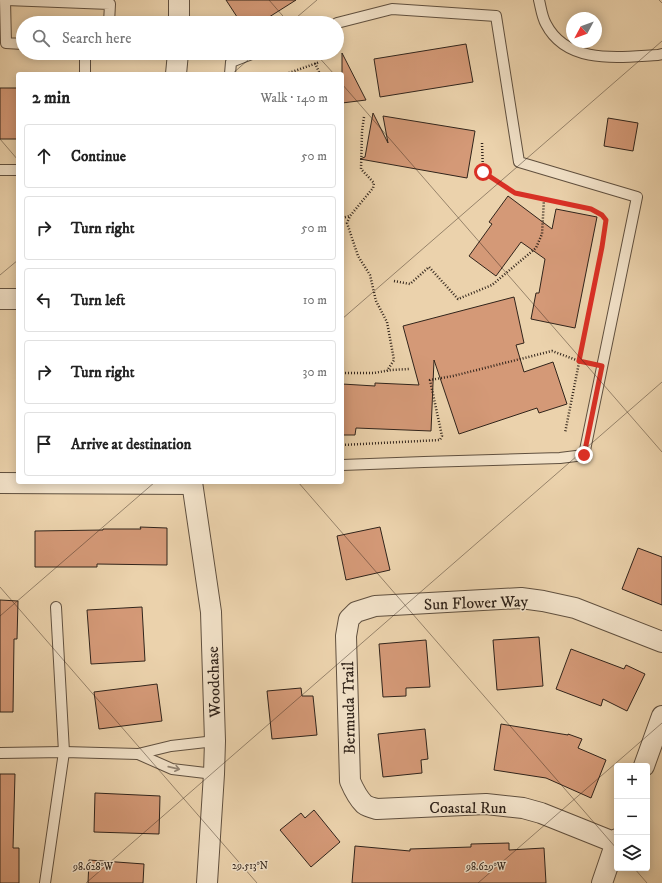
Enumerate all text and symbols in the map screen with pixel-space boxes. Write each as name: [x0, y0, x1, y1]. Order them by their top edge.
north arrow: [566, 12, 602, 48]
search box: [16, 16, 344, 60]
icon: search: [30, 27, 52, 49]
text: Search here: [62, 29, 131, 48]
text: 2 min: [32, 87, 70, 109]
text: Walk · 140 m: [260, 90, 328, 106]
icon: ahead: [33, 145, 55, 167]
text: Continue: [71, 147, 126, 166]
text: 50 m: [301, 148, 327, 164]
route start: [474, 163, 492, 181]
icon: right: [33, 217, 55, 239]
text: Turn right: [71, 219, 134, 238]
text: 50 m: [301, 220, 327, 236]
icon: left: [33, 289, 55, 311]
text: Turn left: [71, 291, 125, 310]
text: 10 m: [303, 292, 327, 308]
icon: right: [33, 361, 55, 383]
text: Turn right: [71, 363, 134, 382]
text: 30 m: [303, 364, 327, 380]
icon: arrive: [33, 433, 55, 455]
text: Arrive at destination: [71, 435, 191, 454]
route end: [575, 446, 593, 464]
street label: Sun Flower Way: [423, 591, 529, 615]
street label: Woodchase: [203, 646, 225, 719]
street label: Bermuda Trail: [338, 661, 360, 755]
map controls: [614, 763, 650, 871]
button: +: [614, 763, 650, 799]
one-way arrow: [167, 765, 180, 772]
street label: Coastal Run: [429, 798, 507, 818]
button: −: [614, 799, 650, 835]
button: layers: [614, 835, 650, 871]
text: 29.513°N: [232, 860, 268, 872]
text: 98.628°W: [72, 861, 114, 873]
text: 98.629°W: [465, 861, 507, 873]

